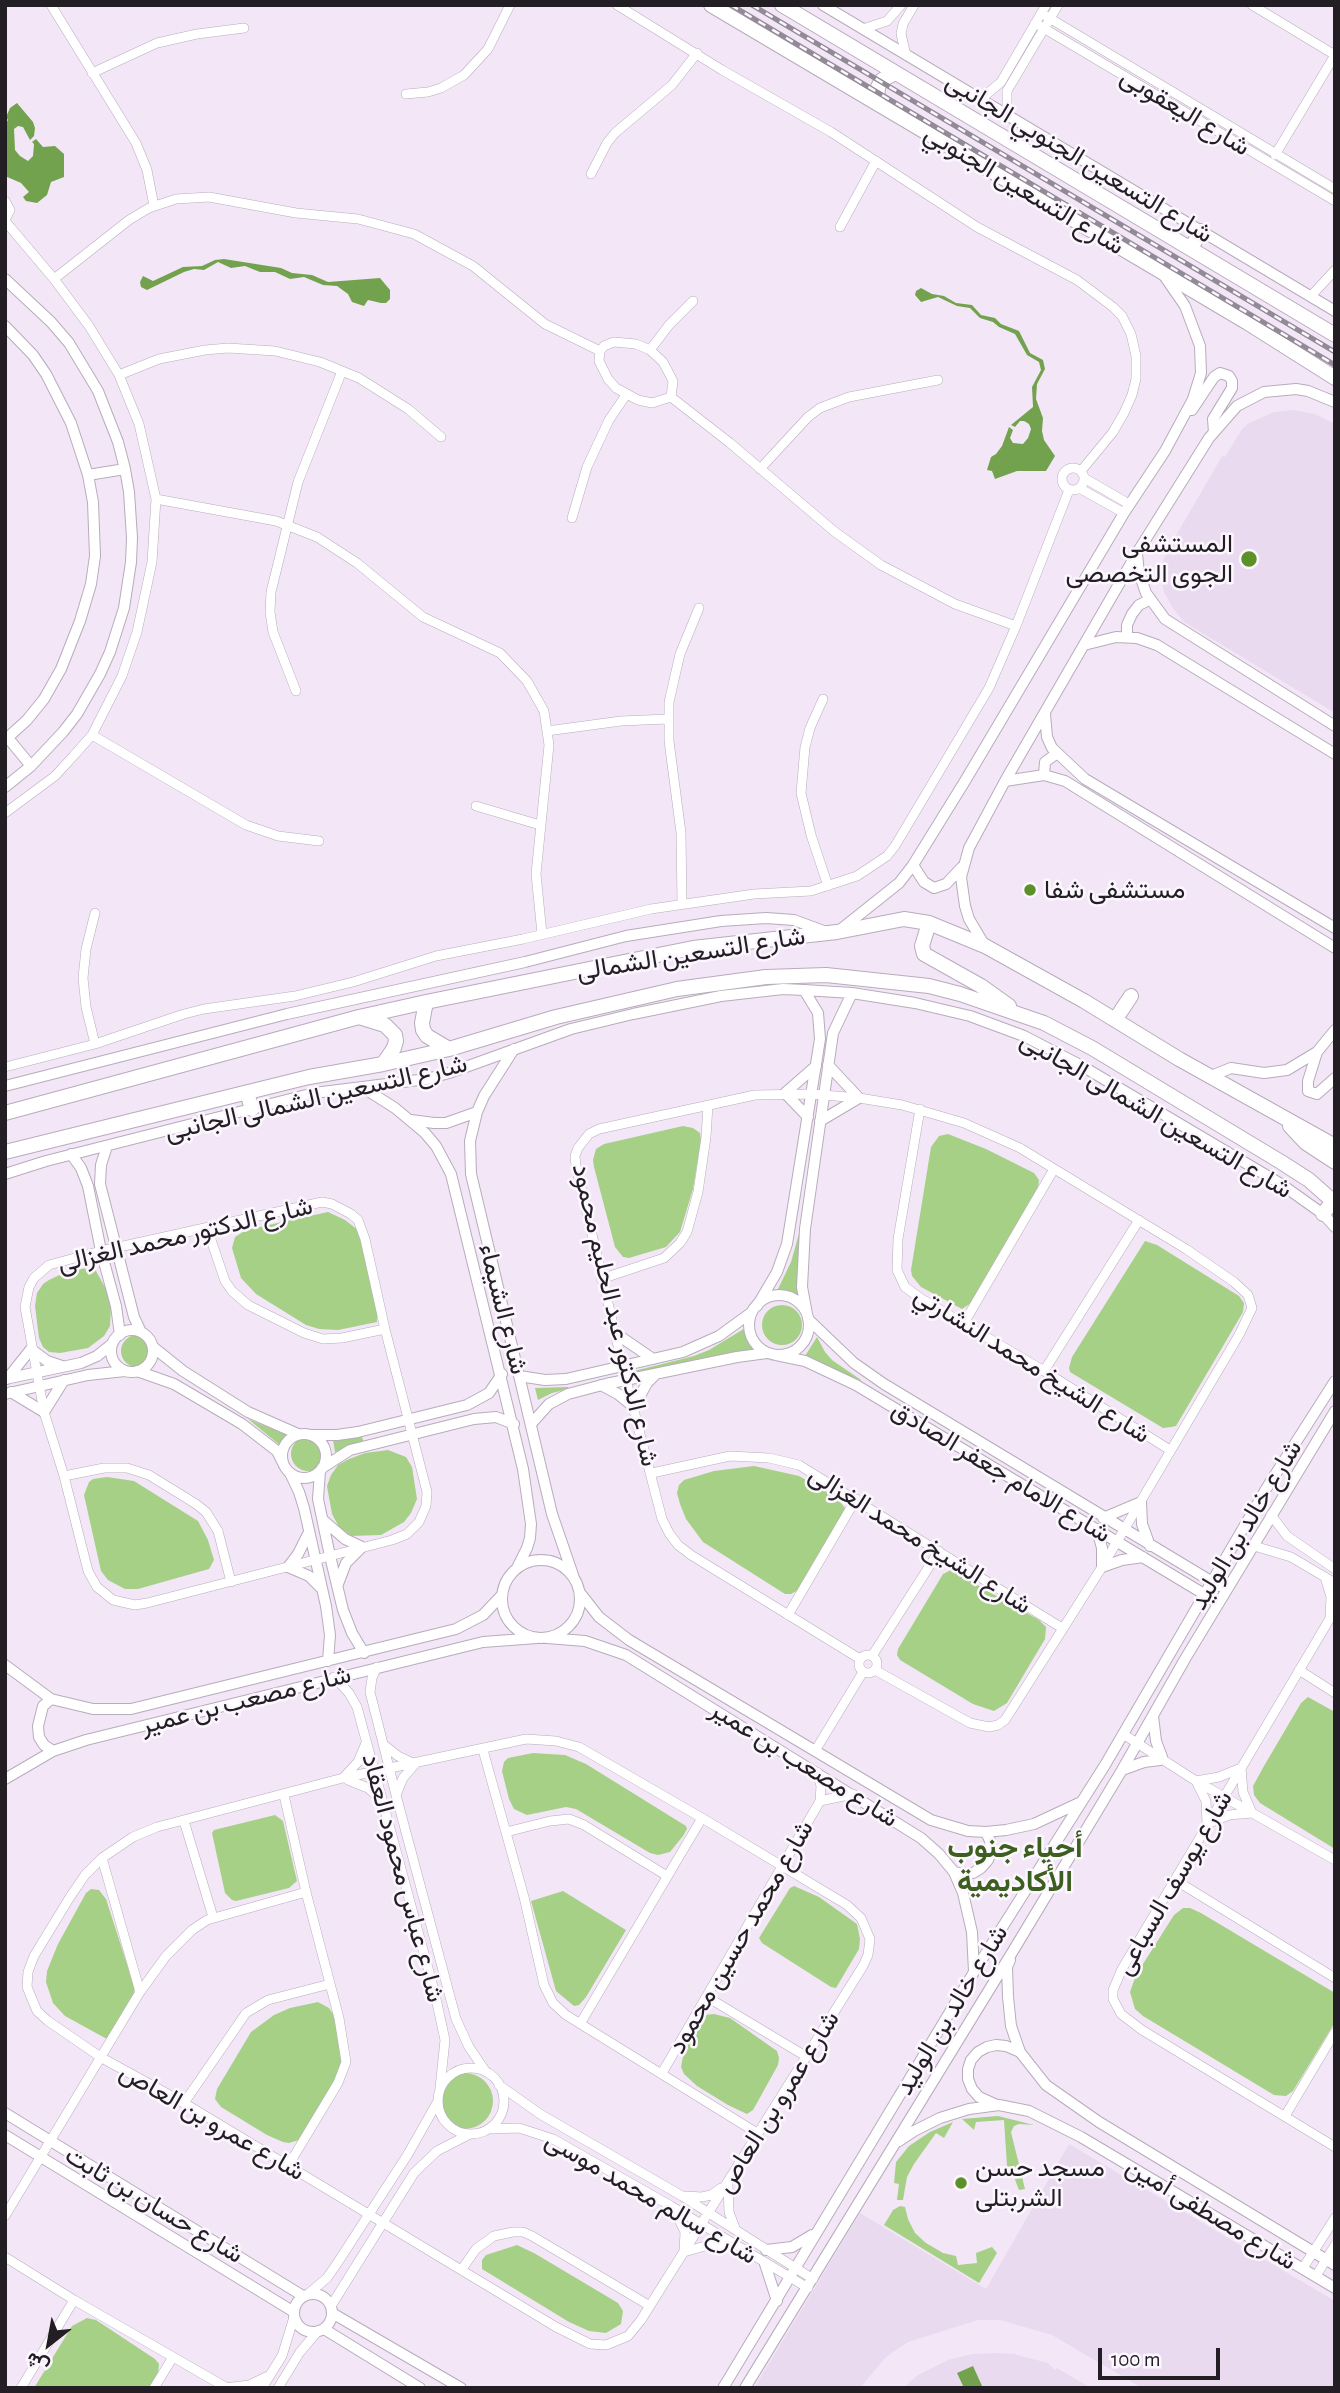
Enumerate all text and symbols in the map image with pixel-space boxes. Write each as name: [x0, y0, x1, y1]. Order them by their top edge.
street label: شارع اليعقوبى: [1114, 61, 1256, 163]
street label: شارع التسعين الجنوبي الجانبى: [940, 66, 1218, 250]
street label: شارع التسعين الجنوبي: [918, 118, 1130, 262]
place label: المستشفى الجوى التخصصى: [1065, 528, 1233, 590]
marker: المستشفى الجوى التخصصى: [1239, 549, 1259, 569]
place label: مستشفى شفا: [1044, 874, 1185, 906]
marker: مستشفى شفا: [1022, 882, 1038, 898]
street label: شارع التسعين الشمالى: [574, 921, 808, 987]
street label: شارع التسعين الشمالى الجانبى: [1014, 1024, 1298, 1206]
street label: شارع التسعين الشمالى الجانبى: [162, 1048, 470, 1148]
street label: شارع الدكتور عبد الحليم محمود: [565, 1160, 665, 1470]
street label: شارع الدكتور محمد الغزالى: [54, 1190, 316, 1280]
street label: شارع الشيماء: [472, 1240, 534, 1378]
street label: شارع الشيخ محمد النشارتي: [908, 1280, 1156, 1450]
street label: شارع الامام جعفر الصادق: [886, 1394, 1116, 1550]
street label: شارع خالد بن الوليد: [1183, 1434, 1309, 1616]
street label: شارع الشيخ محمد الغزالى: [803, 1459, 1037, 1621]
street label: شارع مصعب بن عمير: [138, 1659, 354, 1741]
street label: شارع مصعب بن عمير: [704, 1694, 904, 1834]
street label: شارع عباس محمود العقاد: [355, 1750, 451, 2006]
street label: شارع يوسف السباعى: [1108, 1785, 1240, 1981]
street label: شارع محمد حسين محمود: [661, 1815, 821, 2059]
district label: أحياء جنوب الأكاديمية: [947, 1830, 1083, 1900]
street label: شارع خالد بن الوليد: [889, 1919, 1015, 2101]
street label: شارع عمرو بن العاص: [709, 2005, 847, 2199]
street label: شارع عمرو بن العاص: [114, 2056, 310, 2188]
street label: شارع سالم محمد موسى: [539, 2125, 763, 2271]
street label: شارع حسان بن ثابت: [59, 2139, 249, 2271]
street label: شارع مصطفى أمين: [1120, 2151, 1302, 2277]
place label: مسجد حسن الشربتلى: [975, 2152, 1105, 2214]
marker: مسجد حسن الشربتلى: [953, 2175, 969, 2191]
north arrow: [14, 2309, 84, 2379]
scale bar: [1102, 2334, 1224, 2378]
text: ش: [23, 2348, 53, 2376]
text: 100 m: [1111, 2349, 1161, 2370]

